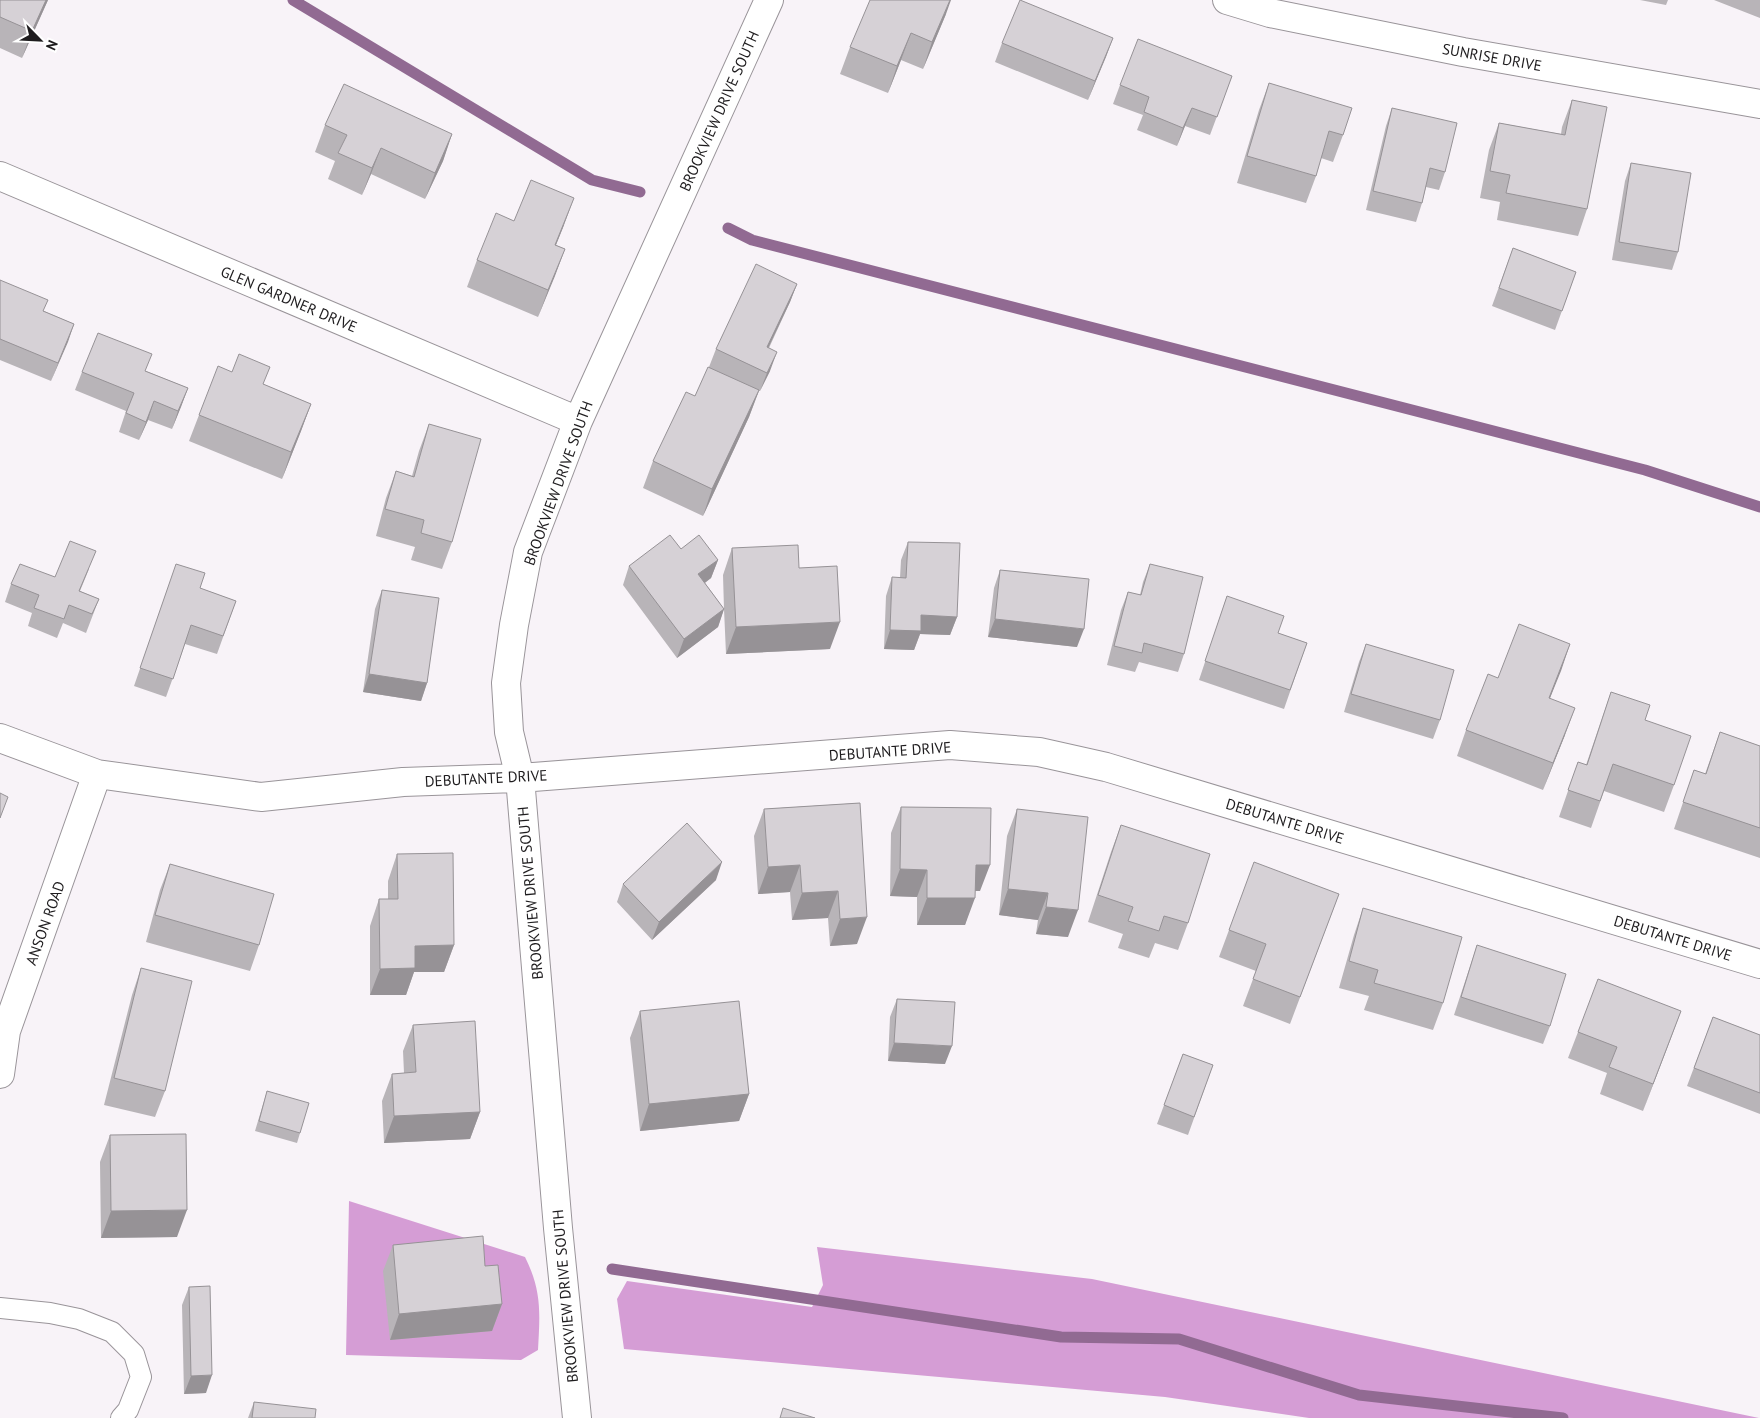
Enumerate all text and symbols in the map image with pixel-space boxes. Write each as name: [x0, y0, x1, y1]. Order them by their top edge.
north arrow: [15, 15, 65, 65]
street label: BROOKVIEW DRIVE SOUTH: [675, 28, 763, 194]
text: N: [42, 37, 62, 53]
street label: SUNRISE DRIVE: [1441, 39, 1543, 75]
street label: GLEN GARDNER DRIVE: [218, 262, 360, 336]
street label: BROOKVIEW DRIVE SOUTH: [519, 398, 597, 568]
street label: DEBUTANTE DRIVE: [828, 737, 952, 765]
street label: DEBUTANTE DRIVE: [424, 765, 548, 791]
street label: DEBUTANTE DRIVE: [1224, 794, 1346, 848]
street label: BROOKVIEW DRIVE SOUTH: [513, 806, 547, 980]
street label: ANSON ROAD: [21, 878, 69, 968]
street label: DEBUTANTE DRIVE: [1612, 911, 1734, 965]
street label: BROOKVIEW DRIVE SOUTH: [548, 1209, 582, 1383]

